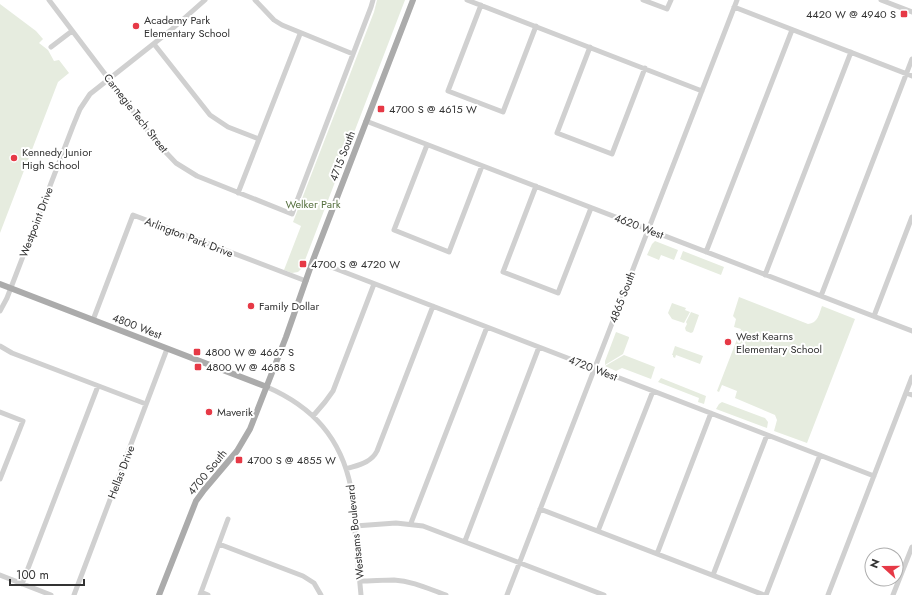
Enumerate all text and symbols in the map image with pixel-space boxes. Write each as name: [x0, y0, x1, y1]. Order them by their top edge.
place label: 4420 W @ 4940 S: [806, 6, 896, 22]
marker: 4420 W @ 4940 S: [899, 9, 909, 19]
place label: Academy Park Elementary School: [144, 12, 230, 41]
marker: Academy Park Elementary School: [131, 21, 141, 31]
street label: Carnegie Tech Street: [100, 70, 172, 156]
place label: 4700 S @ 4615 W: [389, 101, 477, 117]
marker: 4700 S @ 4615 W: [376, 104, 386, 114]
street label: 4715 South: [325, 128, 359, 184]
place label: Kennedy Junior High School: [22, 144, 92, 173]
marker: Kennedy Junior High School: [9, 153, 19, 163]
street label: Westpoint Drive: [15, 184, 57, 259]
park label: Welker Park: [285, 196, 341, 212]
street label: 4620 West: [612, 209, 666, 243]
street label: Arlington Park Drive: [142, 213, 236, 261]
place label: 4700 S @ 4720 W: [311, 256, 400, 272]
marker: 4700 S @ 4720 W: [298, 259, 308, 269]
street label: 4865 South: [605, 269, 639, 325]
place label: Family Dollar: [259, 298, 319, 314]
marker: Family Dollar: [246, 301, 256, 311]
street label: 4800 West: [110, 309, 164, 343]
place label: West Kearns Elementary School: [736, 328, 822, 357]
marker: West Kearns Elementary School: [723, 337, 733, 347]
place label: 4800 W @ 4667 S: [205, 344, 294, 360]
marker: 4800 W @ 4667 S: [192, 347, 202, 357]
street label: 4720 West: [566, 351, 620, 385]
place label: 4800 W @ 4688 S: [206, 359, 295, 375]
marker: 4800 W @ 4688 S: [193, 362, 203, 372]
place label: Maverik: [217, 404, 253, 420]
marker: Maverik: [204, 407, 214, 417]
street label: Hellas Drive: [103, 443, 139, 501]
street label: 4700 South: [184, 446, 230, 498]
place label: 4700 S @ 4855 W: [247, 452, 336, 468]
marker: 4700 S @ 4855 W: [234, 455, 244, 465]
street label: Westsams Boulevard: [342, 484, 368, 580]
north arrow: [864, 547, 904, 587]
text: N: [866, 556, 884, 570]
scale bar: [10, 561, 84, 587]
text: 100 m: [16, 566, 49, 584]

